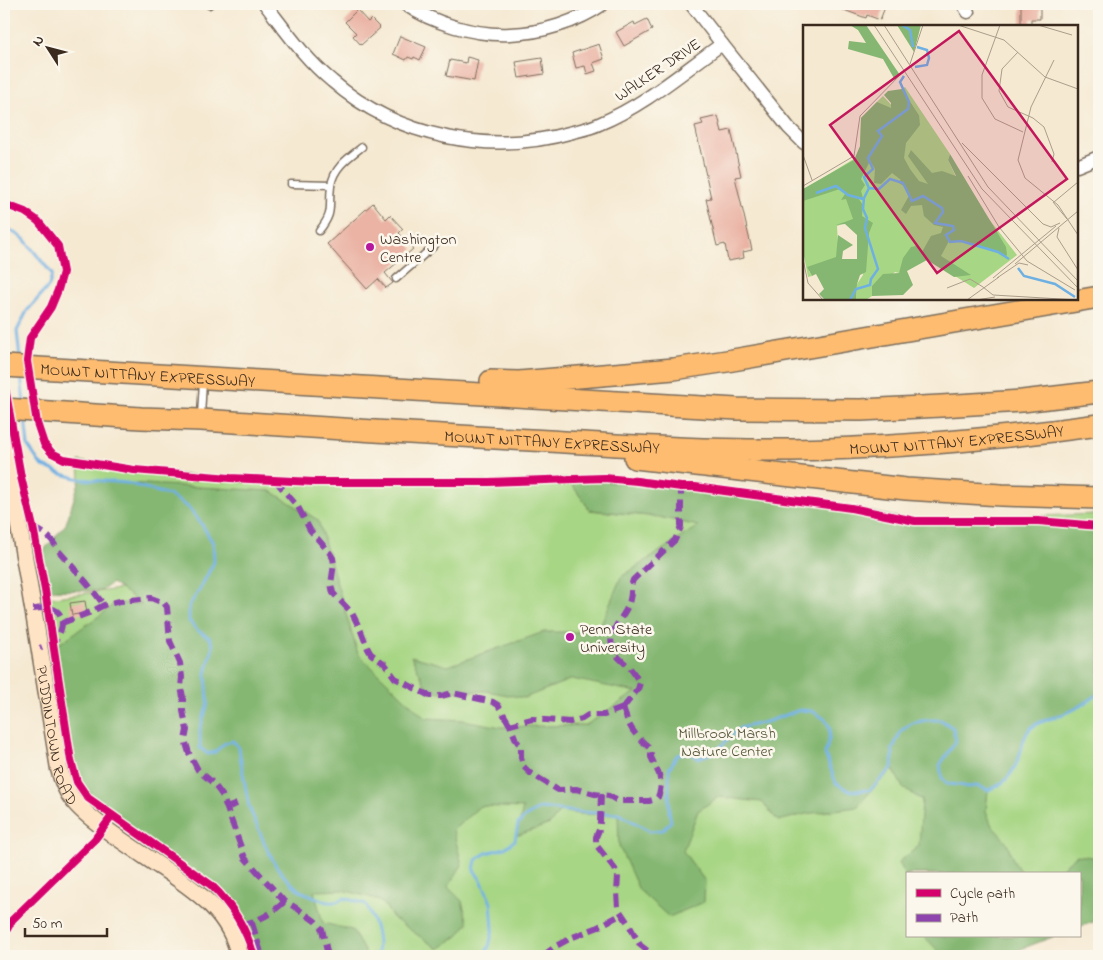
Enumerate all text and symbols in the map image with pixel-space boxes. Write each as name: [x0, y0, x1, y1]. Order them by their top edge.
north arrow: [22, 22, 72, 72]
inset map: [803, 25, 1078, 300]
text: N: [27, 31, 50, 51]
street label: WALKER DRIVE: [610, 33, 706, 108]
place label: Washington Centre: [380, 228, 456, 270]
marker: Washington Centre: [364, 241, 376, 253]
street label: MOUNT NITTANY EXPRESSWAY: [39, 358, 256, 395]
street label: MOUNT NITTANY EXPRESSWAY: [849, 420, 1066, 462]
street label: MOUNT NITTANY EXPRESSWAY: [444, 425, 661, 461]
place label: Penn State University: [580, 618, 653, 660]
marker: Penn State University: [564, 631, 576, 643]
street label: PUDDINTOWN ROAD: [29, 664, 83, 811]
park label: Millbrook Marsh Nature Center: [678, 722, 776, 764]
legend: [906, 872, 1080, 938]
text: Cycle path: [950, 883, 1015, 906]
scale bar: [25, 905, 108, 937]
text: Path: [950, 907, 978, 929]
text: 50 m: [32, 913, 63, 935]

